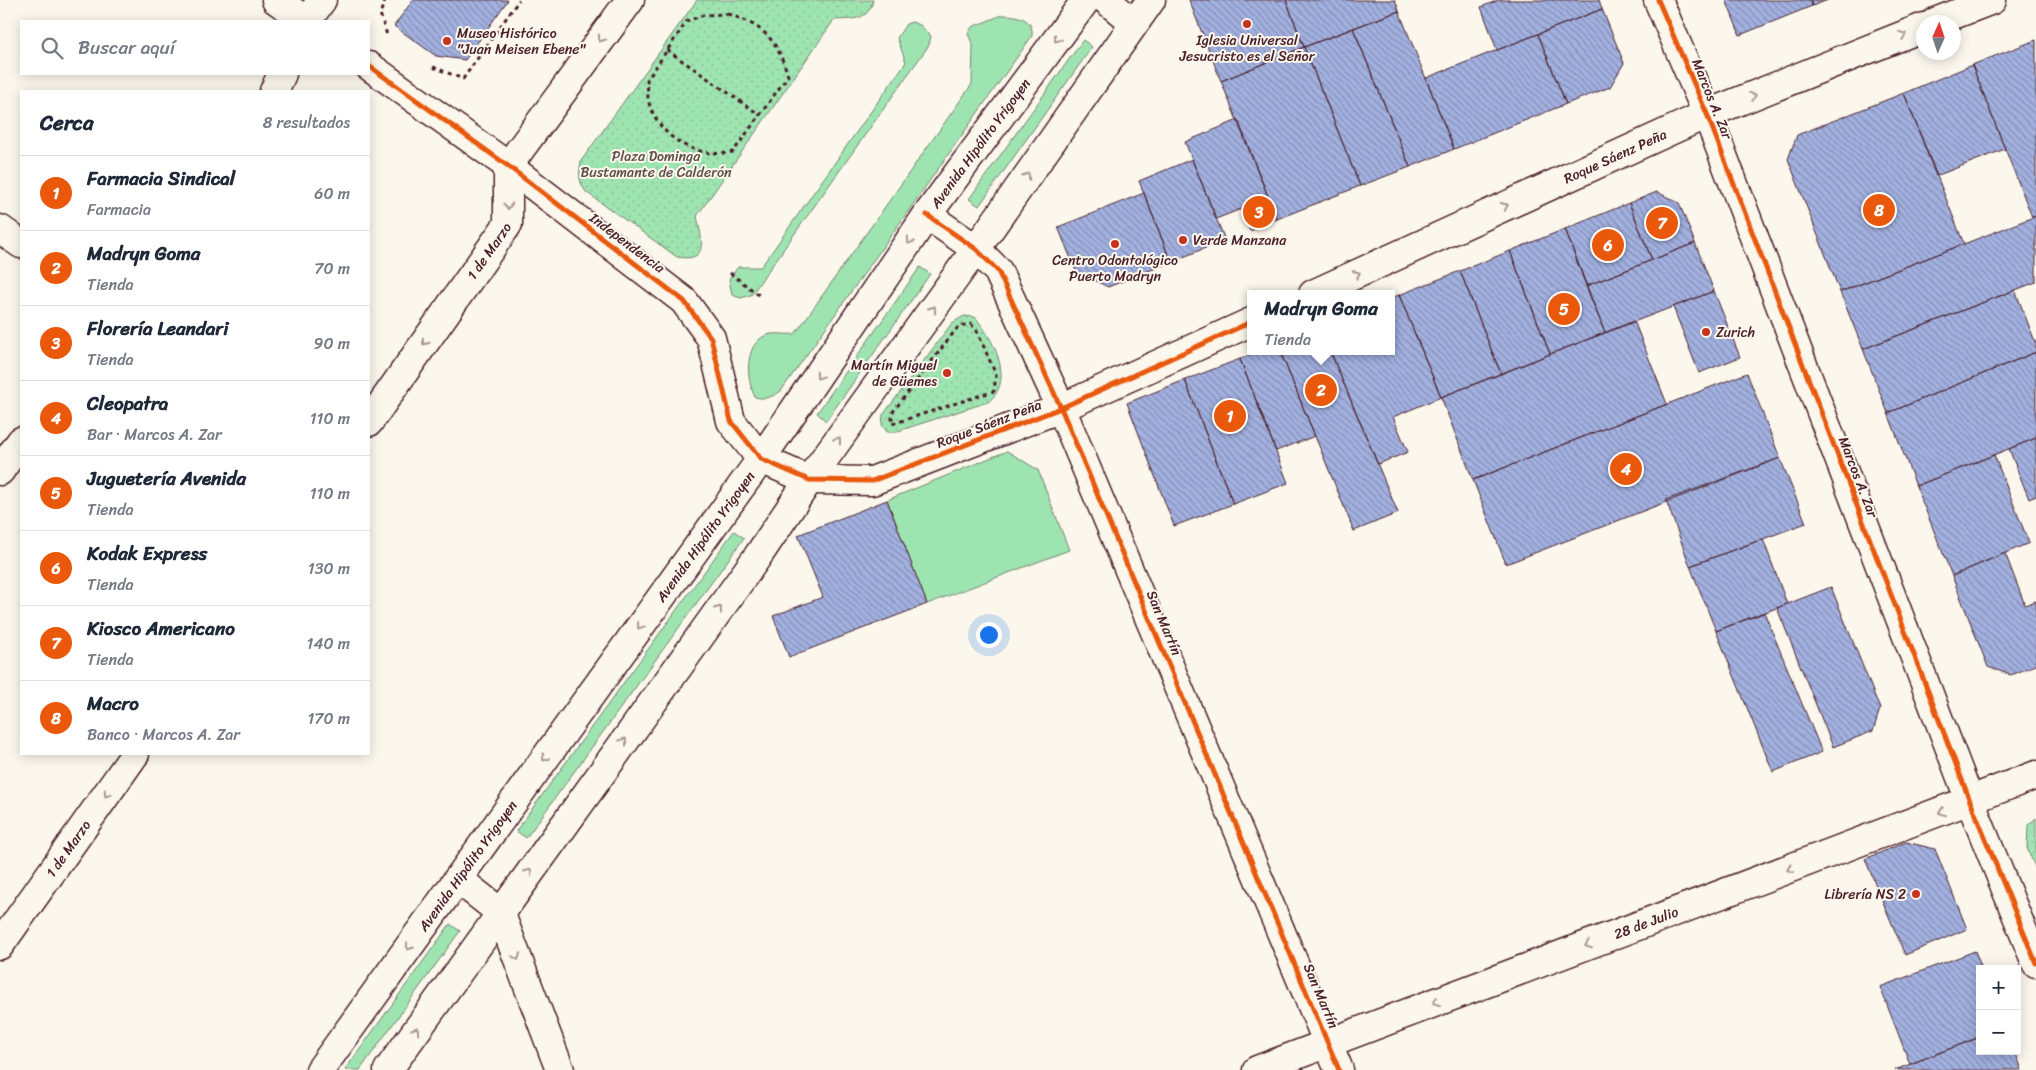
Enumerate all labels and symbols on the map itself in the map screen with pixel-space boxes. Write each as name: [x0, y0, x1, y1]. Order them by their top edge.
north arrow: [1916, 15, 1961, 60]
marker: Iglesia Universal Jesucristo es el Señor: [1241, 18, 1253, 30]
place label: Museo Histórico "Juan Meisen Ebene": [457, 21, 586, 62]
place label: Iglesia Universal Jesucristo es el Señor: [1179, 28, 1316, 69]
one-way arrow: [1899, 31, 1907, 41]
one-way arrow: [599, 33, 607, 42]
one-way arrow: [1054, 33, 1063, 43]
marker: Museo Histórico "Juan Meisen Ebene": [441, 35, 453, 47]
street label: Marcos A. Zar: [1684, 55, 1740, 144]
street label: Avenida Hipólito Yrigoyen: [923, 72, 1037, 215]
one-way arrow: [1748, 91, 1756, 101]
street label: Roque Sáenz Peña: [1559, 122, 1671, 190]
park label: Plaza Dominga Bustamante de Calderón: [580, 144, 732, 185]
one-way arrow: [1021, 172, 1030, 182]
pin: 8: [1863, 191, 1895, 229]
pin: 3: [1243, 193, 1275, 231]
one-way arrow: [503, 202, 513, 210]
one-way arrow: [1500, 202, 1509, 213]
pin: 7: [1646, 204, 1678, 242]
street label: Independencia: [583, 206, 671, 280]
street label: 1 de Marzo: [460, 217, 518, 285]
pin: 6: [1592, 226, 1624, 264]
place label: Verde Manzana: [1193, 228, 1287, 253]
marker: Verde Manzana: [1177, 234, 1189, 246]
one-way arrow: [906, 236, 916, 245]
marker: Centro Odontológico Puerto Madryn: [1109, 238, 1121, 250]
place label: Centro Odontológico Puerto Madryn: [1052, 248, 1178, 289]
one-way arrow: [1352, 269, 1361, 280]
pin: 5: [1548, 290, 1580, 328]
one-way arrow: [927, 305, 936, 315]
place label: Zurich: [1716, 320, 1755, 345]
marker: Zurich: [1700, 326, 1712, 338]
one-way arrow: [422, 336, 431, 346]
place label: Martín Miguel de Güemes: [851, 353, 938, 394]
marker: Martín Miguel de Güemes: [941, 367, 953, 379]
one-way arrow: [815, 370, 825, 379]
pin: 2: [1305, 371, 1337, 409]
street label: Roque Sáenz Peña: [933, 392, 1045, 456]
pin: 1: [1214, 397, 1246, 435]
street label: Marcos A. Zar: [1831, 433, 1885, 522]
one-way arrow: [832, 437, 841, 446]
pin: 4: [1610, 450, 1642, 488]
street label: Avenida Hipólito Yrigoyen: [648, 465, 761, 608]
street label: San Martín: [1139, 586, 1189, 660]
one-way arrow: [714, 606, 722, 615]
one-way arrow: [637, 620, 646, 630]
your location: [976, 622, 1002, 648]
one-way arrow: [618, 737, 627, 746]
one-way arrow: [542, 752, 551, 762]
one-way arrow: [104, 788, 113, 797]
street label: Avenida Hipólito Yrigoyen: [411, 794, 524, 937]
one-way arrow: [1938, 805, 1947, 816]
street label: 1 de Marzo: [39, 815, 97, 883]
one-way arrow: [1786, 863, 1794, 873]
one-way arrow: [523, 869, 531, 878]
place label: Librería NS 2: [1825, 882, 1906, 907]
marker: Librería NS 2: [1910, 888, 1922, 900]
street label: 28 de Julio: [1610, 899, 1682, 946]
one-way arrow: [1585, 939, 1593, 949]
one-way arrow: [406, 941, 415, 951]
one-way arrow: [511, 952, 521, 961]
street label: San Martín: [1296, 959, 1346, 1033]
one-way arrow: [1433, 996, 1441, 1006]
one-way arrow: [410, 1026, 419, 1036]

